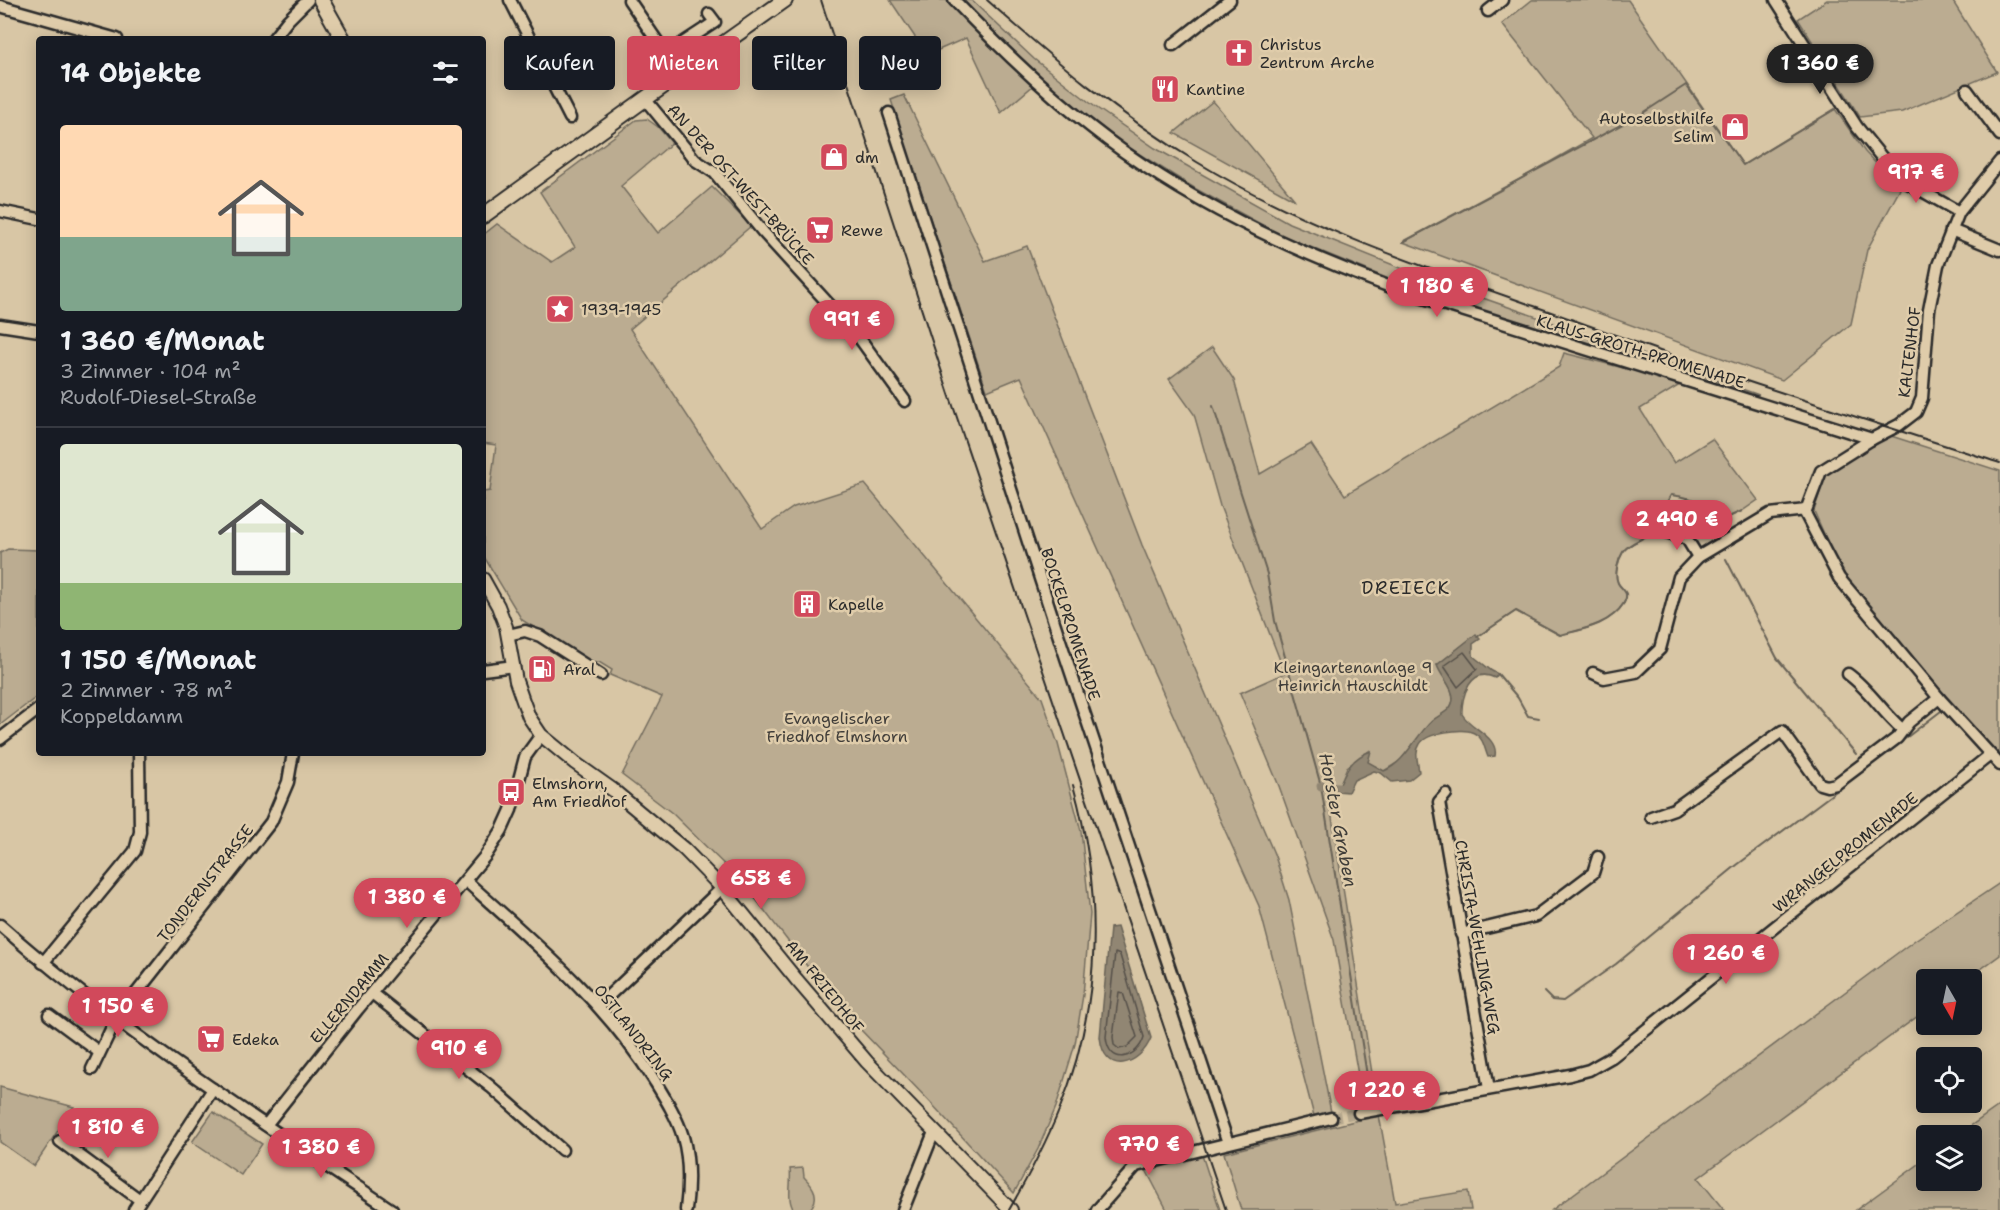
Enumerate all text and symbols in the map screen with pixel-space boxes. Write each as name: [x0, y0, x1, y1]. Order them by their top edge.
place label: Christus Zentrum Arche: [1260, 34, 1375, 73]
chip: Kaufen: [504, 36, 615, 90]
chip: Mieten: [627, 36, 740, 90]
chip: Filter: [752, 36, 847, 90]
chip: Neu: [859, 36, 941, 90]
church icon: Christus Zentrum Arche: [1223, 37, 1255, 69]
pin: 1 360 €: [1765, 44, 1875, 95]
text: 1 360 €: [1781, 50, 1859, 76]
text: 14 Objekte: [60, 55, 202, 90]
icon: filters: [429, 56, 462, 89]
restaurant icon: Kantine: [1149, 73, 1181, 105]
place label: Kantine: [1186, 79, 1245, 100]
street label: AN DER OST-WEST-BRÜCKE: [663, 99, 819, 269]
place label: Autoselbsthilfe Selim: [1599, 108, 1714, 147]
shop icon: Autoselbsthilfe Selim: [1719, 111, 1751, 143]
shop icon: dm: [818, 141, 850, 173]
place label: dm: [855, 147, 879, 168]
pin: 917 €: [1874, 153, 1958, 204]
text: 917 €: [1887, 159, 1945, 185]
icon: home: [207, 164, 315, 272]
supermarket icon: Rewe: [804, 214, 836, 246]
place label: Rewe: [841, 220, 883, 241]
pin: 1 180 €: [1382, 267, 1492, 318]
text: 1 180 €: [1400, 273, 1474, 299]
place icon: 1939-1945: [544, 293, 576, 325]
place label: 1939-1945: [581, 299, 661, 320]
pin: 991 €: [810, 300, 894, 351]
street label: KALTENHOF: [1893, 305, 1926, 399]
text: 991 €: [823, 306, 881, 332]
street label: KLAUS-GROTH-PROMENADE: [1534, 310, 1748, 393]
text: 1 360 €/Monat: [60, 323, 265, 358]
text: 3 Zimmer · 104 m²: [60, 358, 241, 384]
text: Rudolf-Diesel-Straße: [60, 384, 257, 410]
icon: home: [207, 483, 315, 591]
pin: 2 490 €: [1622, 500, 1732, 551]
text: 2 490 €: [1635, 506, 1719, 532]
street label: BOCKELPROMENADE: [1036, 545, 1105, 703]
district label: DREIECK: [1361, 576, 1451, 600]
building icon: Kapelle: [791, 588, 823, 620]
place label: Kapelle: [828, 594, 884, 615]
text: 1 150 €/Monat: [60, 642, 256, 677]
fuel station icon: Aral: [526, 653, 558, 685]
park label: Kleingartenanlage 9 Heinrich Hauschildt: [1274, 657, 1432, 696]
place label: Aral: [563, 659, 596, 680]
text: 2 Zimmer · 78 m²: [60, 677, 233, 703]
text: Koppeldamm: [60, 703, 183, 729]
park label: Evangelischer Friedhof Elmshorn: [766, 708, 908, 747]
water label: Horster Graben: [1313, 751, 1363, 889]
place label: Elmshorn, Am Friedhof: [532, 773, 628, 812]
bus stop icon: Elmshorn, Am Friedhof: [495, 776, 527, 808]
street label: WRANGELPROMENADE: [1769, 787, 1922, 917]
street label: TONDERNSTRASSE: [153, 820, 258, 947]
street label: CHRISTA-WEHLING-WEG: [1450, 838, 1505, 1036]
pin: 658 €: [719, 859, 803, 910]
text: 658 €: [730, 865, 792, 891]
pin: 1 380 €: [352, 878, 462, 929]
text: 1 380 €: [368, 884, 446, 910]
pin: 1 260 €: [1671, 934, 1781, 985]
street label: AM FRIEDHOF: [781, 935, 869, 1037]
text: 1 260 €: [1687, 940, 1765, 966]
street label: ELLERNDAMM: [305, 949, 393, 1048]
north arrow: [1916, 969, 1982, 1035]
map controls: [1916, 969, 1982, 1191]
street label: OSTLANDRING: [589, 980, 678, 1085]
pin: 1 150 €: [63, 987, 173, 1038]
text: 1 150 €: [82, 993, 154, 1019]
supermarket icon: Edeka: [195, 1023, 227, 1055]
place label: Edeka: [232, 1029, 279, 1050]
pin: 910 €: [417, 1029, 501, 1080]
text: 910 €: [431, 1035, 487, 1061]
button: locate: [1916, 1047, 1982, 1113]
pin: 1 220 €: [1332, 1071, 1442, 1122]
text: 1 220 €: [1348, 1077, 1426, 1103]
pin: 1 810 €: [53, 1108, 163, 1159]
text: 1 810 €: [72, 1114, 144, 1140]
pin: 770 €: [1107, 1125, 1191, 1176]
button: layers: [1916, 1125, 1982, 1191]
pin: 1 380 €: [266, 1128, 376, 1179]
text: 770 €: [1118, 1131, 1180, 1157]
text: 1 380 €: [282, 1134, 360, 1160]

